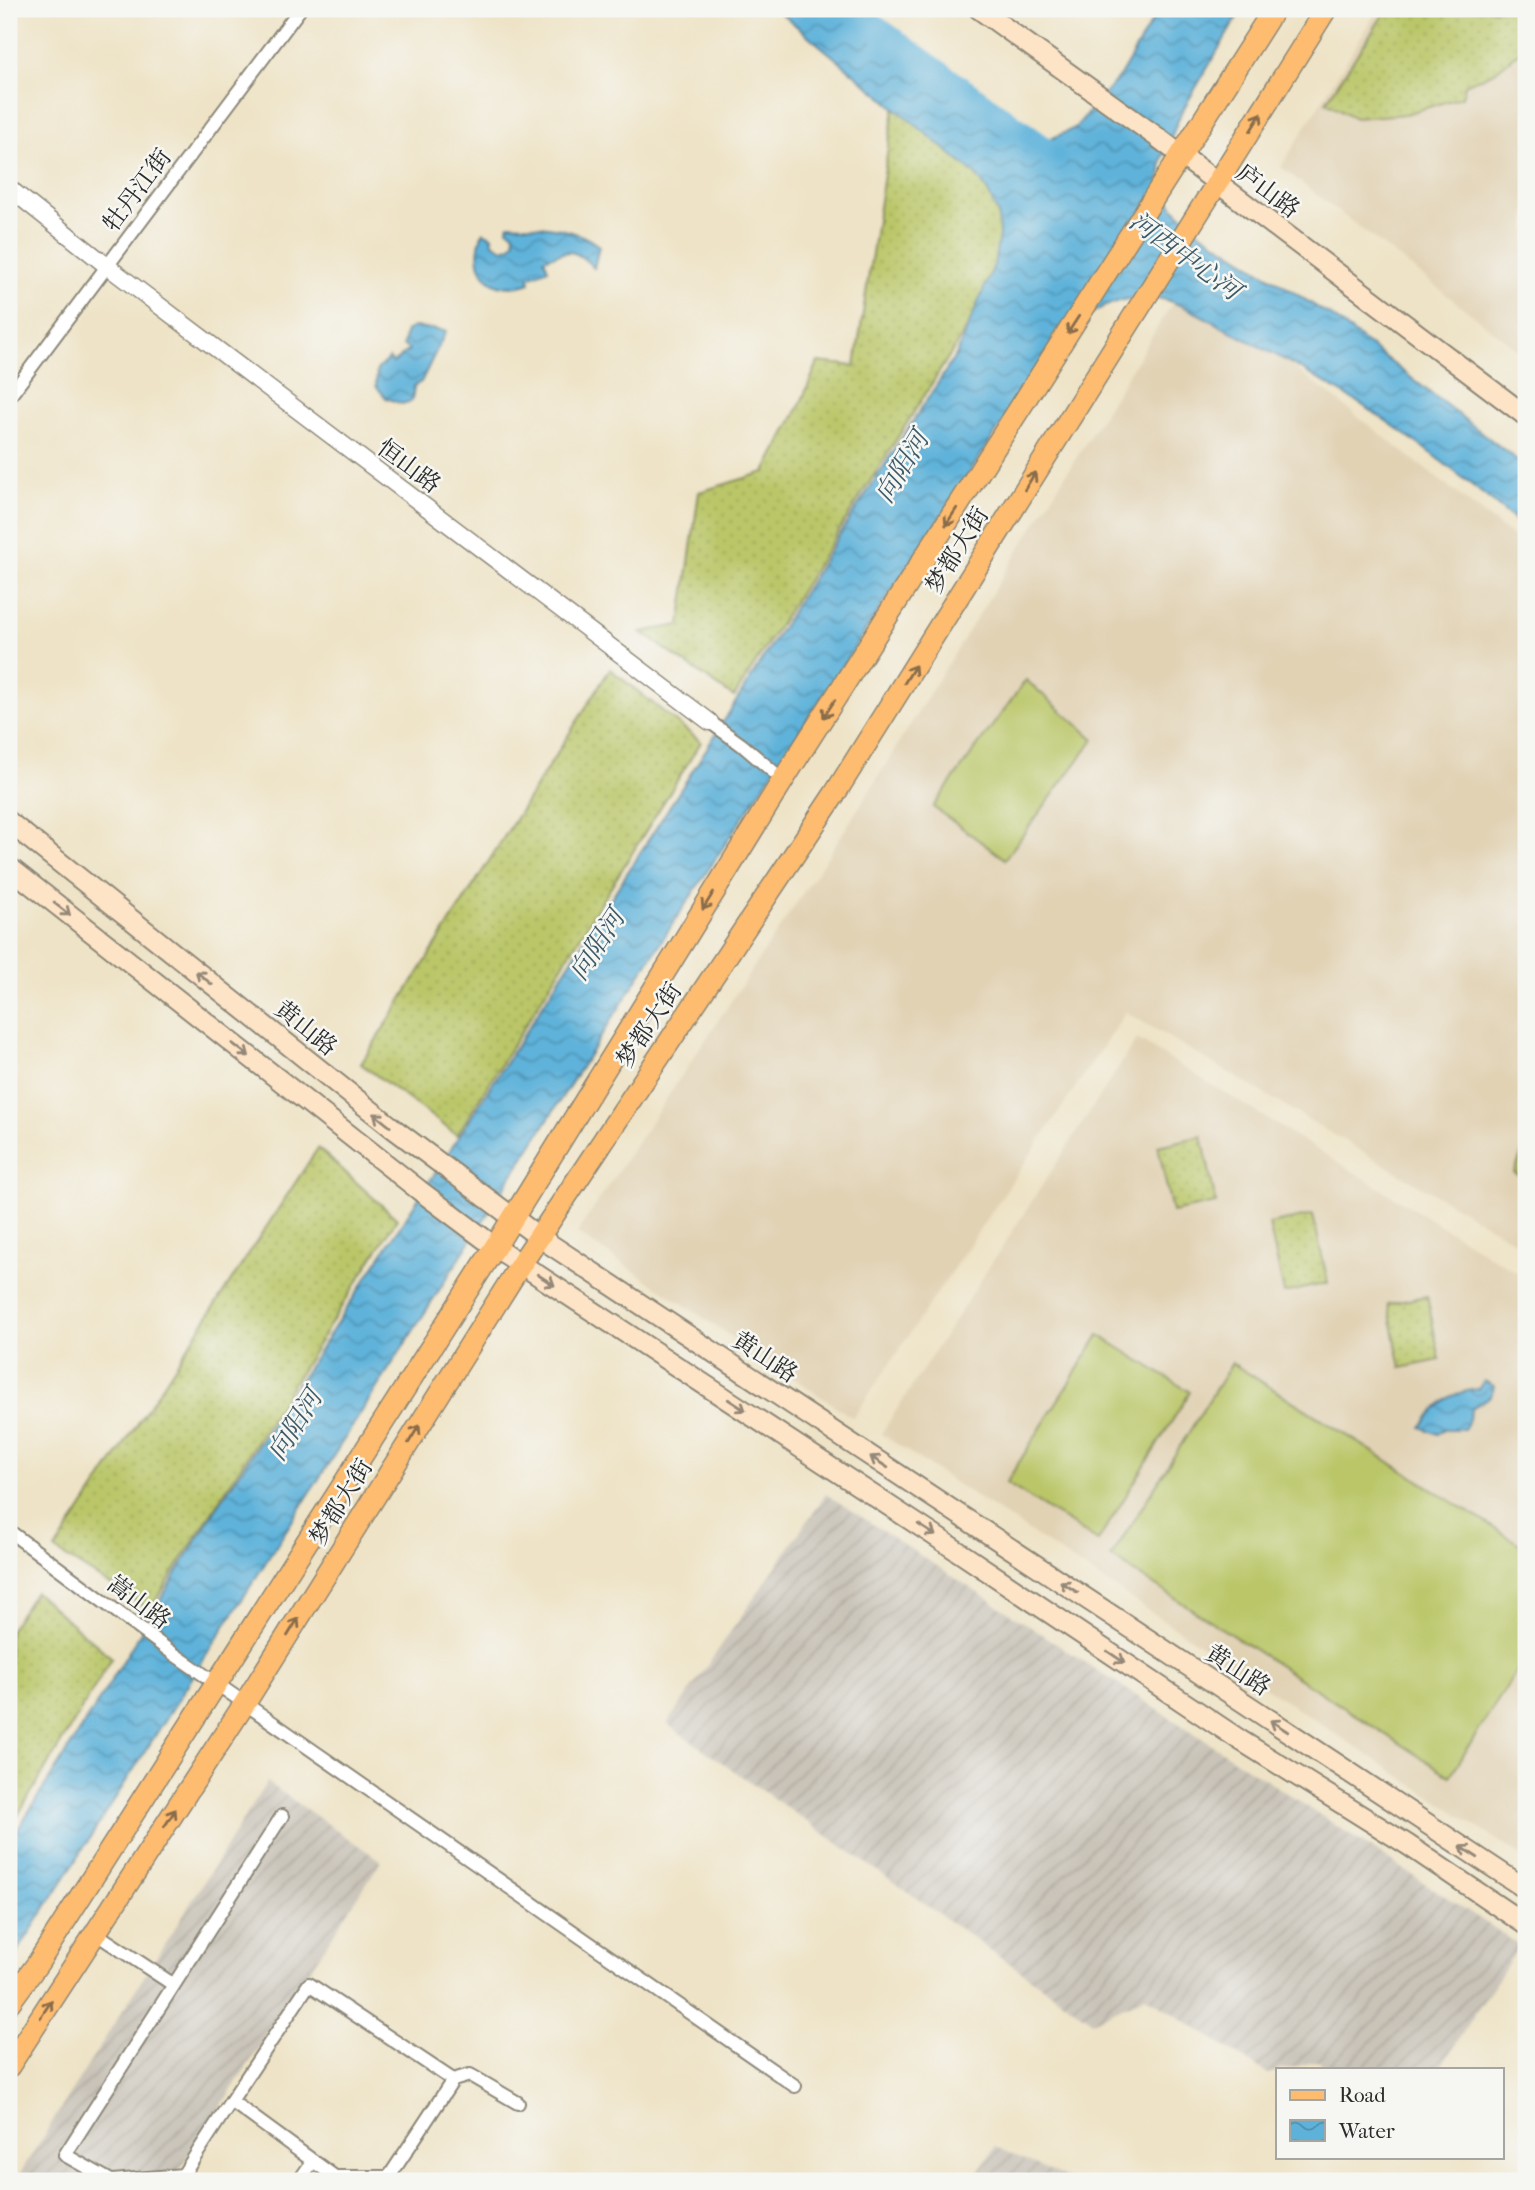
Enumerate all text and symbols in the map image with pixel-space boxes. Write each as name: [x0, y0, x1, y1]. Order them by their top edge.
one-way arrow: [1249, 113, 1263, 133]
street label: 牡丹江街: [97, 143, 177, 237]
street label: 庐山路: [1231, 158, 1305, 224]
water label: 河西中心河: [1123, 205, 1250, 309]
one-way arrow: [1066, 314, 1080, 334]
water label: 向阳河: [869, 422, 937, 508]
street label: 恒山路: [372, 433, 446, 499]
one-way arrow: [1024, 472, 1038, 492]
street label: 梦都大街: [920, 502, 994, 598]
one-way arrow: [944, 506, 958, 526]
one-way arrow: [903, 665, 917, 685]
one-way arrow: [821, 698, 835, 718]
one-way arrow: [701, 891, 715, 911]
one-way arrow: [53, 901, 71, 917]
water label: 向阳河: [563, 901, 633, 986]
one-way arrow: [195, 970, 213, 985]
street label: 梦都大街: [611, 977, 687, 1073]
street label: 黄山路: [269, 994, 343, 1062]
one-way arrow: [231, 1042, 249, 1058]
one-way arrow: [373, 1112, 391, 1127]
one-way arrow: [536, 1274, 556, 1288]
street label: 黄山路: [727, 1326, 803, 1388]
water label: 向阳河: [261, 1380, 331, 1466]
one-way arrow: [726, 1398, 746, 1412]
one-way arrow: [408, 1425, 422, 1445]
street label: 梦都大街: [304, 1454, 378, 1550]
one-way arrow: [870, 1455, 890, 1469]
one-way arrow: [916, 1523, 936, 1537]
street label: 嵩山路: [102, 1569, 176, 1635]
one-way arrow: [1060, 1580, 1079, 1595]
one-way arrow: [286, 1618, 301, 1637]
street label: 黄山路: [1200, 1639, 1276, 1701]
one-way arrow: [1105, 1650, 1125, 1664]
one-way arrow: [1270, 1719, 1290, 1733]
one-way arrow: [163, 1809, 177, 1829]
one-way arrow: [1460, 1844, 1480, 1858]
one-way arrow: [39, 2000, 53, 2019]
legend: [1276, 2068, 1504, 2158]
text: Road: [1339, 2083, 1386, 2107]
text: Water: [1338, 2119, 1395, 2143]

